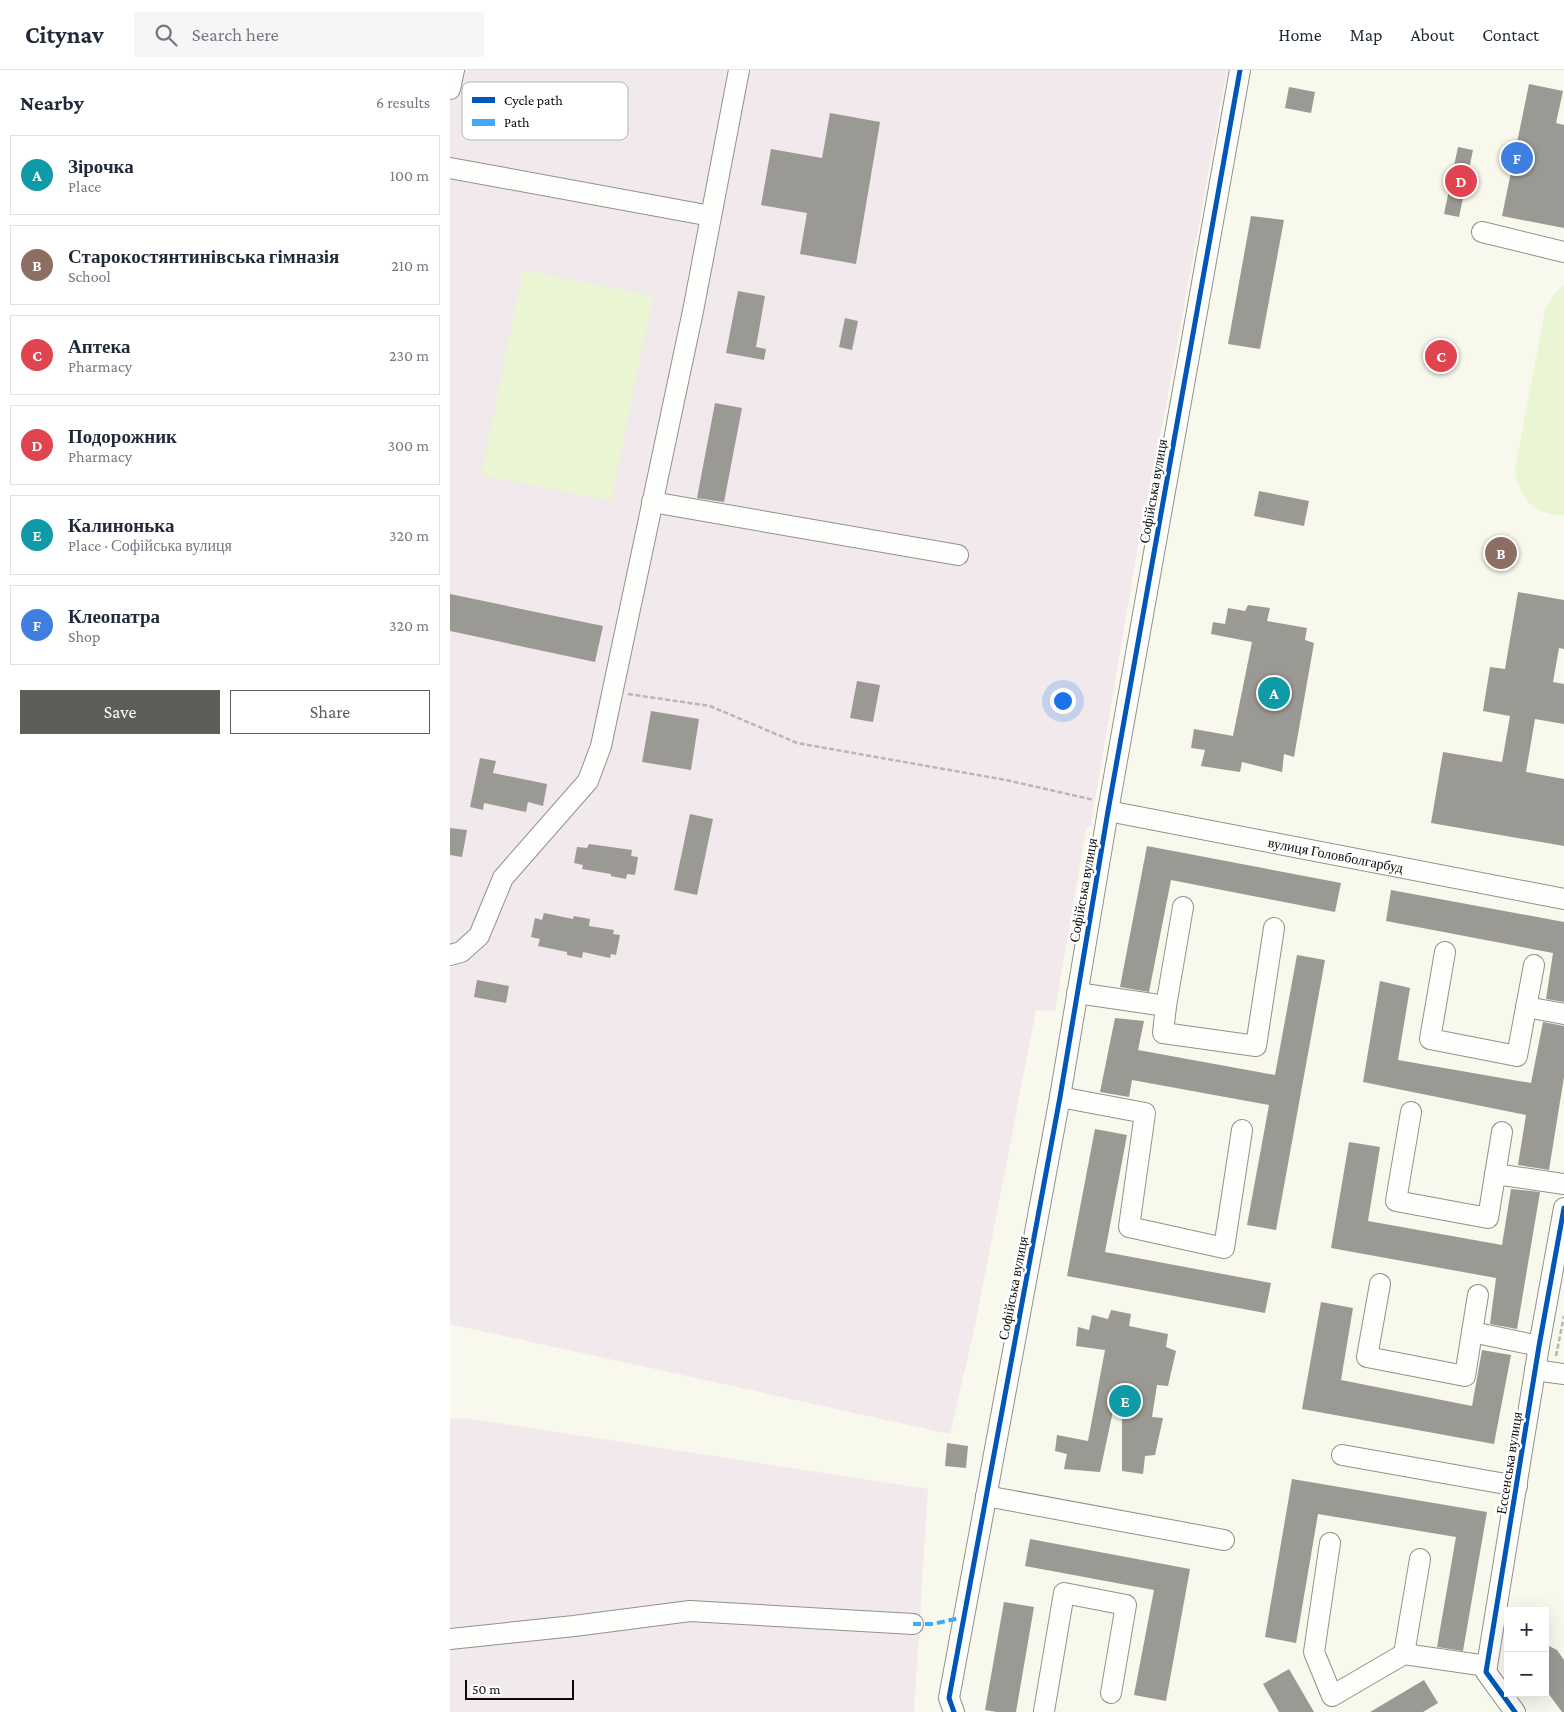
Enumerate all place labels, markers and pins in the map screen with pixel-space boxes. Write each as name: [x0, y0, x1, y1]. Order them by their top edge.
pin: F: [1501, 139, 1533, 177]
pin: D: [1445, 162, 1477, 200]
pin: C: [1425, 337, 1457, 375]
pin: B: [1485, 534, 1517, 572]
pin: A: [1258, 674, 1290, 712]
pin: E: [1109, 1382, 1141, 1420]

